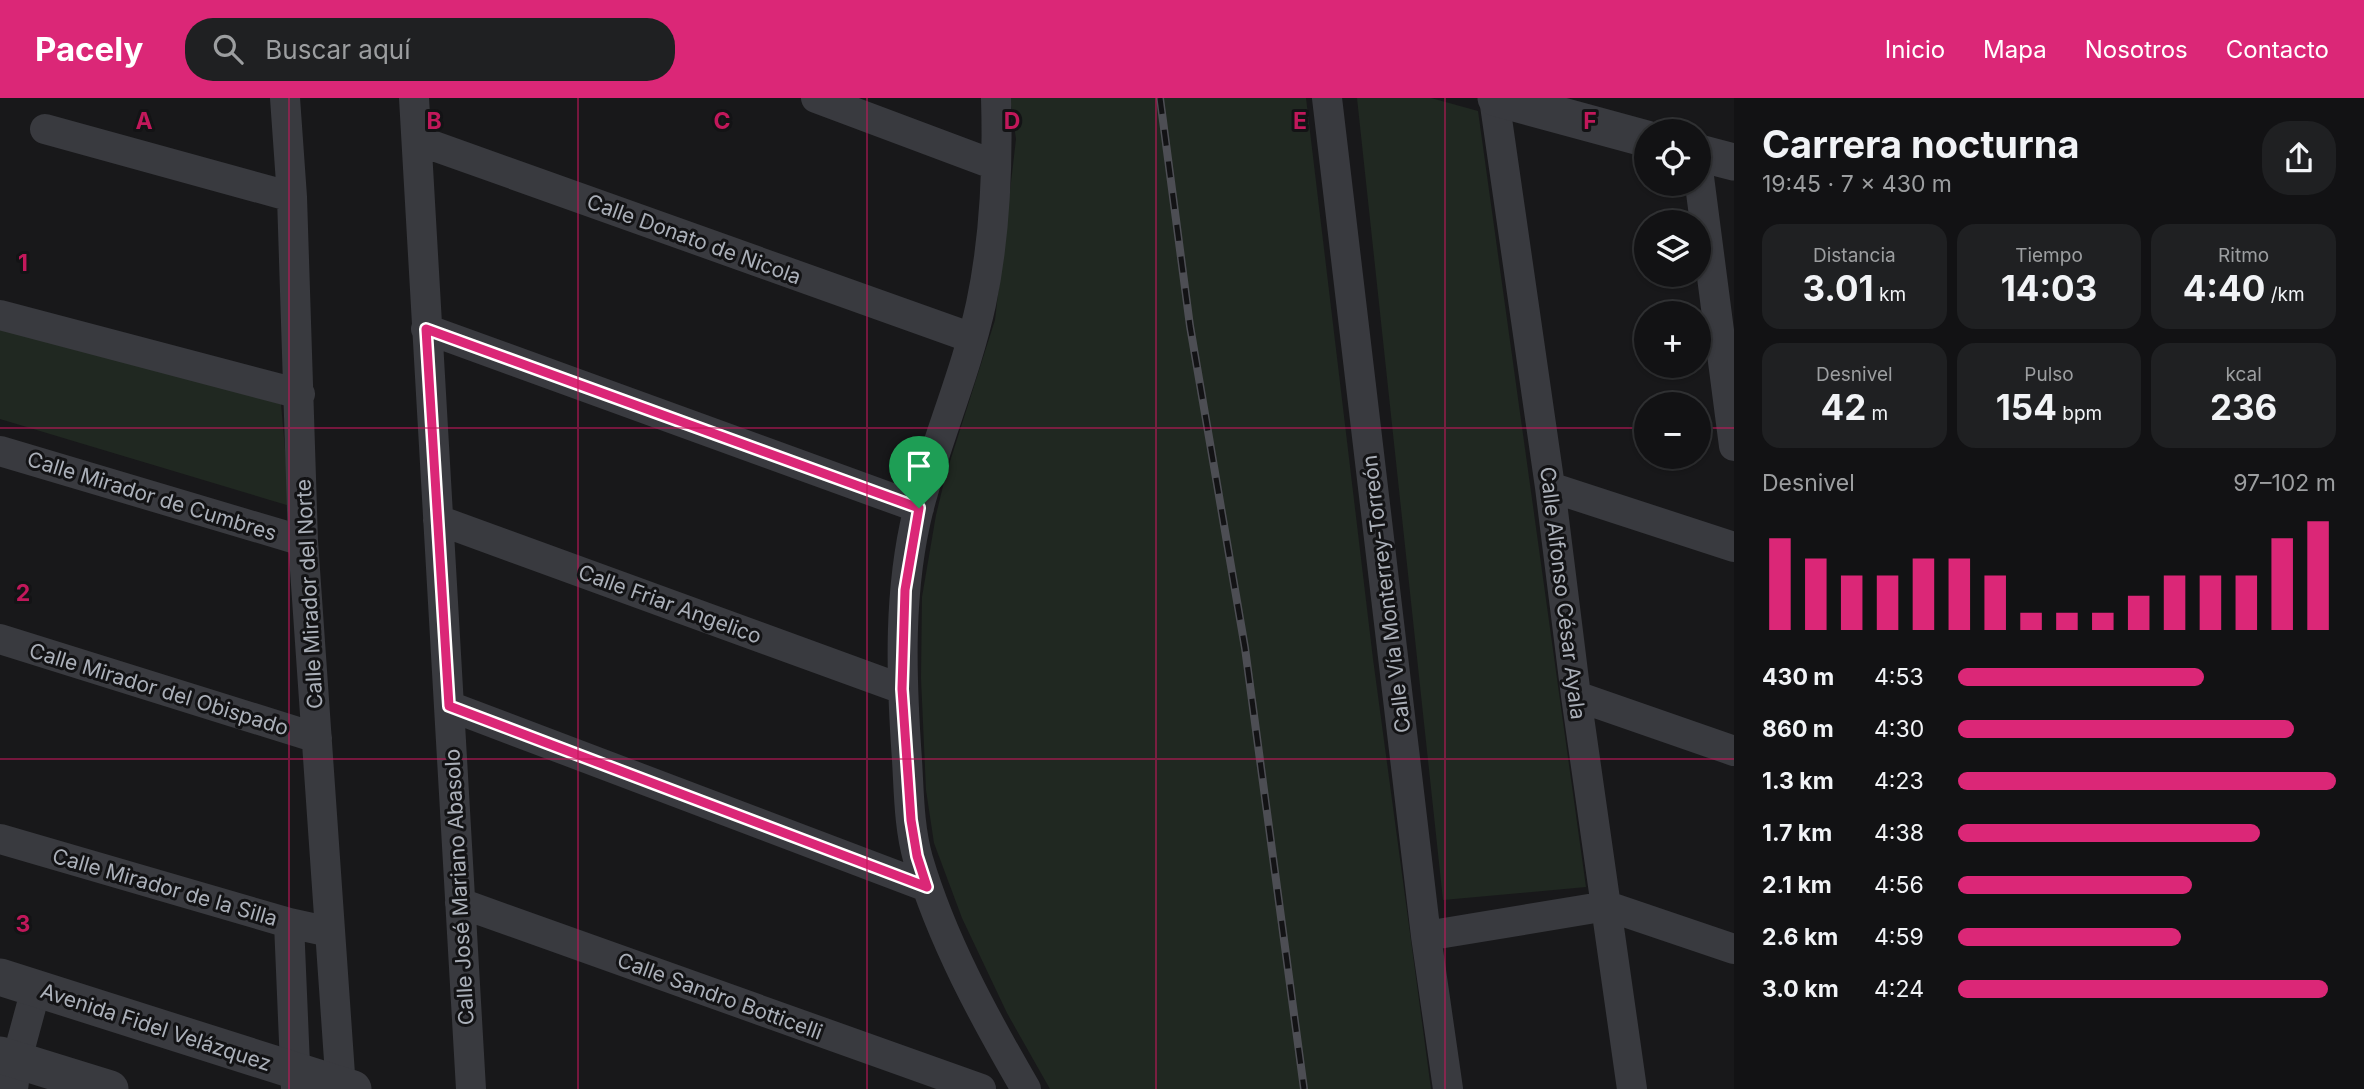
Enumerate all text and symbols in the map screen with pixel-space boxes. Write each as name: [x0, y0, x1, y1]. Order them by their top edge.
search box: [185, 18, 675, 81]
text: Pacely: [35, 29, 143, 69]
icon: search: [209, 30, 247, 68]
text: Buscar aquí: [265, 34, 410, 65]
text: Inicio: [1885, 35, 1945, 64]
text: Mapa: [1983, 35, 2047, 64]
text: Nosotros: [2085, 35, 2188, 64]
text: Contacto: [2226, 35, 2329, 64]
text: A: [135, 107, 153, 135]
text: B: [426, 107, 442, 135]
text: C: [713, 107, 731, 135]
text: D: [1004, 107, 1020, 135]
text: E: [1293, 107, 1307, 135]
text: F: [1583, 107, 1597, 135]
map controls: [1634, 119, 1711, 469]
button: locate: [1634, 119, 1711, 196]
text: Carrera nocturna: [1762, 121, 2080, 167]
button: share: [2262, 121, 2336, 195]
text: 19:45 · 7 × 430 m: [1762, 170, 1952, 198]
street label: Calle Donato de Nicola: [584, 189, 804, 289]
button: layers: [1634, 210, 1711, 287]
text: Distancia: [1813, 244, 1896, 267]
text: Tiempo: [2015, 244, 2083, 267]
text: Ritmo: [2218, 244, 2269, 267]
text: 1: [18, 249, 28, 277]
text: 3.01: [1803, 267, 1874, 309]
text: 14:03: [2001, 267, 2097, 309]
text: 4:40: [2183, 267, 2265, 309]
text: km: [1874, 283, 1906, 306]
text: /km: [2265, 283, 2305, 306]
button: +: [1634, 301, 1711, 378]
text: Desnivel: [1816, 363, 1893, 386]
text: Pulso: [2024, 363, 2074, 386]
text: kcal: [2226, 363, 2262, 386]
text: 42: [1820, 386, 1866, 428]
text: 154: [1996, 386, 2057, 428]
text: 236: [2210, 386, 2277, 428]
button: −: [1634, 392, 1711, 469]
text: m: [1866, 402, 1888, 425]
text: bpm: [2057, 402, 2102, 425]
pin: [889, 436, 949, 508]
street label: Calle Mirador de Cumbres: [24, 446, 280, 546]
icon: arrive: [900, 447, 938, 485]
street label: Calle Vía Monterrey-Torreón: [1357, 454, 1415, 734]
street label: Calle Alfonso César Ayala: [1535, 465, 1591, 721]
text: Desnivel: [1762, 469, 1855, 497]
text: 97–102 m: [2233, 469, 2336, 497]
street label: Calle Mirador del Norte: [290, 478, 328, 710]
street label: Calle Friar Angelico: [575, 559, 765, 649]
text: 2: [16, 579, 30, 607]
street label: Calle Mirador del Obispado: [26, 638, 292, 740]
text: 430 m: [1762, 663, 1834, 691]
text: 4:53: [1874, 663, 1924, 691]
text: 860 m: [1762, 715, 1834, 743]
text: 4:30: [1874, 715, 1924, 743]
street label: Calle José Mariano Abasolo: [439, 748, 479, 1026]
text: 1.3 km: [1762, 767, 1834, 795]
text: 4:23: [1874, 767, 1924, 795]
text: 1.7 km: [1762, 819, 1832, 847]
text: 4:38: [1874, 819, 1924, 847]
street label: Calle Mirador de la Silla: [50, 843, 280, 931]
text: 2.1 km: [1762, 871, 1832, 899]
text: 4:56: [1874, 871, 1924, 899]
text: 3: [16, 910, 30, 938]
text: 2.6 km: [1762, 923, 1838, 951]
text: 4:59: [1874, 923, 1924, 951]
street label: Calle Sandro Botticelli: [614, 947, 826, 1045]
text: 3.0 km: [1762, 975, 1839, 1003]
text: 4:24: [1874, 975, 1924, 1003]
street label: Avenida Fidel Velázquez: [38, 978, 274, 1076]

